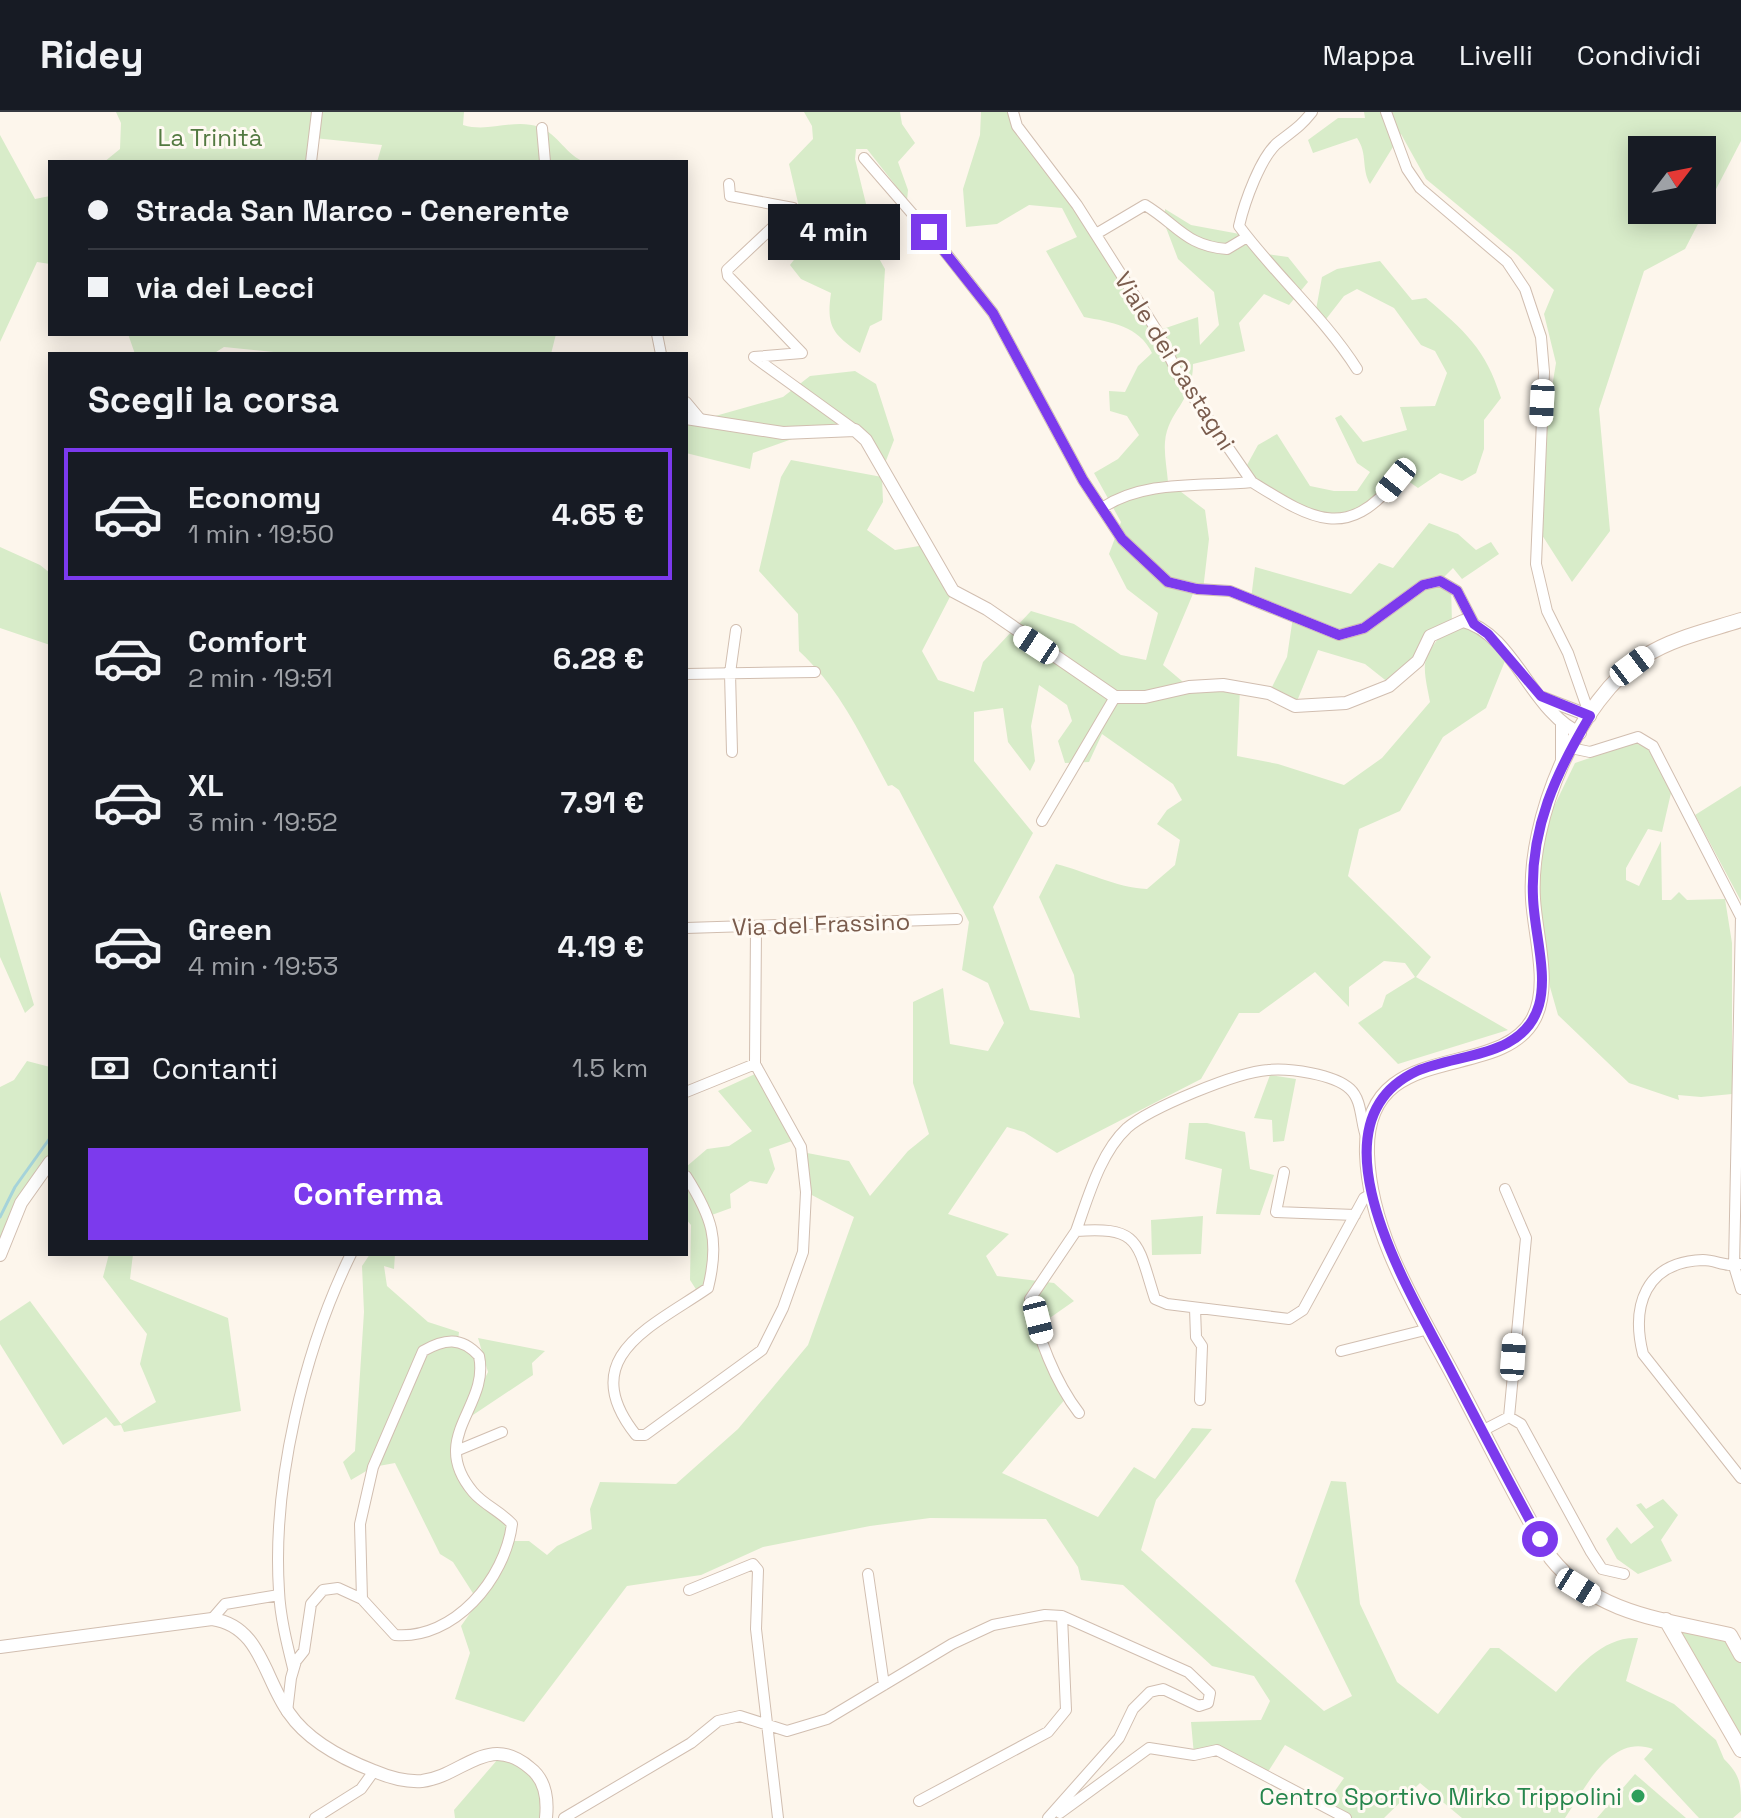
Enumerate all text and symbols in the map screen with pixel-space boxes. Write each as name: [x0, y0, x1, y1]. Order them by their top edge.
text: Ridey: [40, 31, 144, 79]
text: Mappa: [1322, 37, 1415, 73]
text: Livelli: [1459, 37, 1533, 73]
text: Condividi: [1577, 37, 1701, 73]
park label: La Trinità: [157, 122, 263, 153]
north arrow: [1628, 136, 1716, 224]
map controls: [1628, 136, 1716, 224]
text: Strada San Marco - Cenerente: [136, 191, 569, 230]
callout: 4 min: [769, 204, 901, 260]
route end: [911, 214, 947, 250]
text: 4 min: [800, 215, 868, 249]
street label: Viale dei Castagni: [1108, 266, 1242, 456]
text: via dei Lecci: [136, 268, 314, 307]
text: Scegli la corsa: [88, 377, 339, 423]
car: [1529, 378, 1555, 428]
car: [1372, 454, 1420, 506]
icon: car: [92, 478, 164, 550]
text: Economy: [188, 478, 321, 517]
text: 4.65 €: [552, 495, 644, 534]
text: 1 min · 19:50: [188, 517, 334, 551]
icon: car: [92, 622, 164, 694]
text: Comfort: [188, 622, 307, 661]
car: [1009, 622, 1063, 668]
text: 6.28 €: [553, 639, 644, 678]
car: [1606, 642, 1658, 690]
text: 2 min · 19:51: [188, 661, 333, 695]
icon: car: [92, 766, 164, 838]
text: XL: [188, 766, 224, 805]
text: 7.91 €: [560, 783, 644, 822]
text: 3 min · 19:52: [188, 805, 338, 839]
street label: Via del Frassino: [731, 905, 911, 943]
icon: car: [92, 910, 164, 982]
text: Green: [188, 910, 272, 949]
text: 4.19 €: [557, 927, 644, 966]
text: 4 min · 19:53: [188, 949, 338, 983]
icon: cash: [88, 1046, 132, 1090]
text: Contanti: [152, 1049, 278, 1088]
text: 1.5 km: [572, 1051, 648, 1085]
button: Conferma: [88, 1148, 648, 1240]
car: [1021, 1294, 1055, 1346]
car: [1499, 1332, 1527, 1382]
route start: [1522, 1521, 1558, 1557]
car: [1551, 1564, 1605, 1610]
place label: Centro Sportivo Mirko Trippolini: [1259, 1781, 1622, 1812]
marker: Centro Sportivo Mirko Trippolini: [1629, 1787, 1647, 1805]

